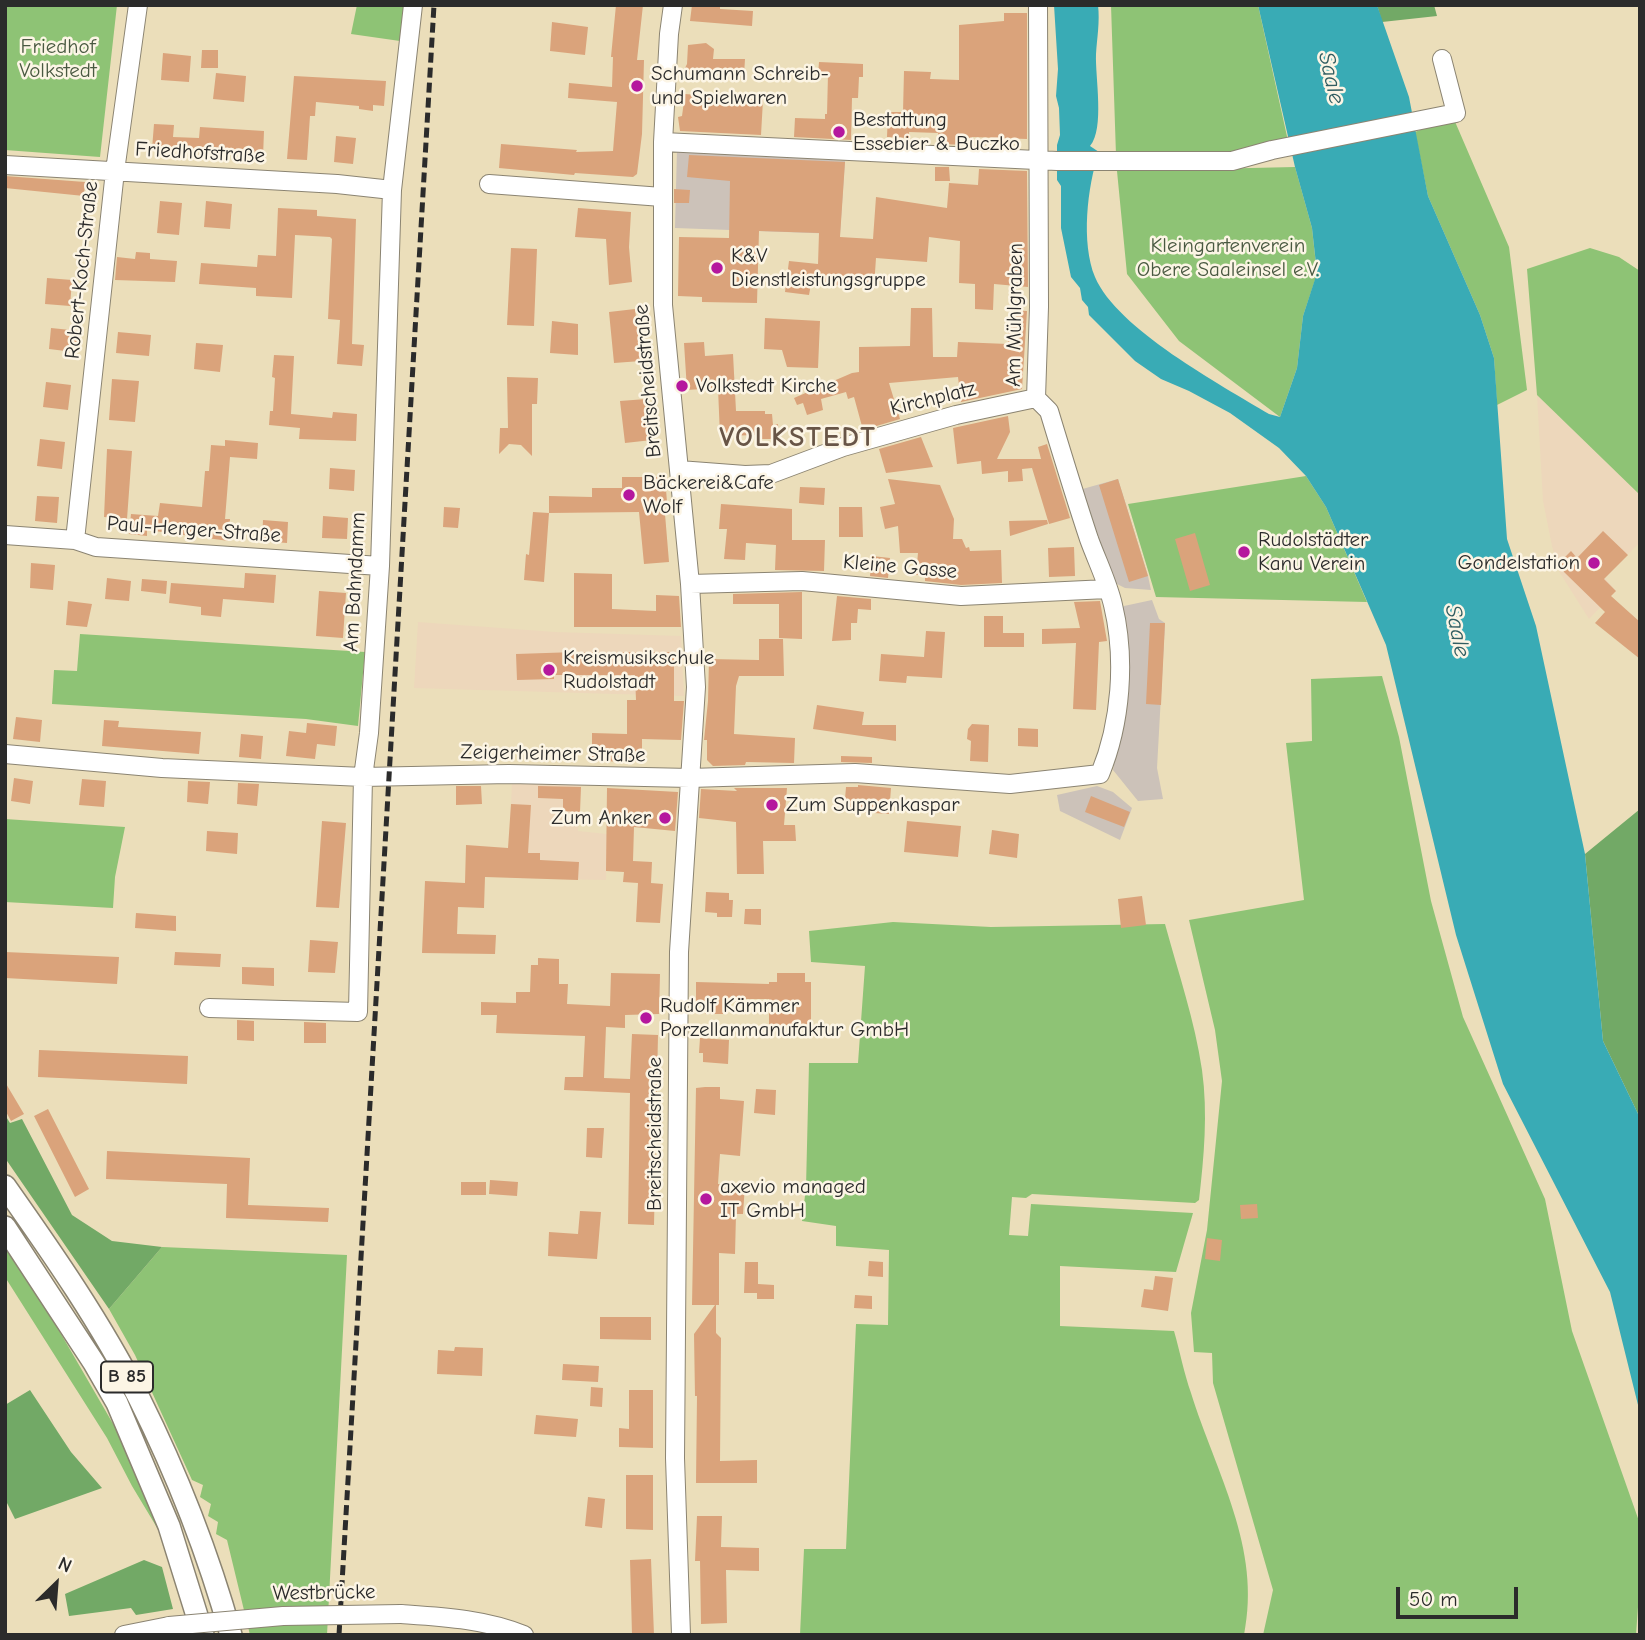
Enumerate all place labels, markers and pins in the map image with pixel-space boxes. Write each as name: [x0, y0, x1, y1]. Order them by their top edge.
place label: Schumann Schreib- und Spielwaren: [651, 61, 829, 111]
marker: Schumann Schreib- und Spielwaren: [629, 78, 645, 94]
place label: Bestattung Essebier & Buczko: [853, 107, 1020, 157]
marker: Bestattung Essebier & Buczko: [831, 124, 847, 140]
place label: K&V Dienstleistungsgruppe: [731, 243, 926, 293]
marker: K&V Dienstleistungsgruppe: [709, 260, 725, 276]
place label: Volkstedt Kirche: [696, 373, 837, 399]
marker: Volkstedt Kirche: [674, 378, 690, 394]
place label: Bäckerei&Cafe Wolf: [643, 470, 774, 520]
marker: Bäckerei&Cafe Wolf: [621, 487, 637, 503]
place label: Rudolstädter Kanu Verein: [1258, 527, 1368, 577]
marker: Rudolstädter Kanu Verein: [1236, 544, 1252, 560]
place label: Gondelstation: [1458, 550, 1580, 576]
marker: Gondelstation: [1586, 555, 1602, 571]
place label: Kreismusikschule Rudolstadt: [563, 645, 714, 695]
marker: Kreismusikschule Rudolstadt: [541, 662, 557, 678]
place label: Zum Suppenkaspar: [786, 792, 960, 818]
marker: Zum Suppenkaspar: [764, 797, 780, 813]
place label: Zum Anker: [551, 805, 651, 831]
marker: Zum Anker: [657, 810, 673, 826]
place label: Rudolf Kämmer Porzellanmanufaktur GmbH: [660, 993, 909, 1043]
marker: Rudolf Kämmer Porzellanmanufaktur GmbH: [638, 1010, 654, 1026]
place label: axevio managed IT GmbH: [720, 1174, 866, 1224]
marker: axevio managed IT GmbH: [698, 1191, 714, 1207]

